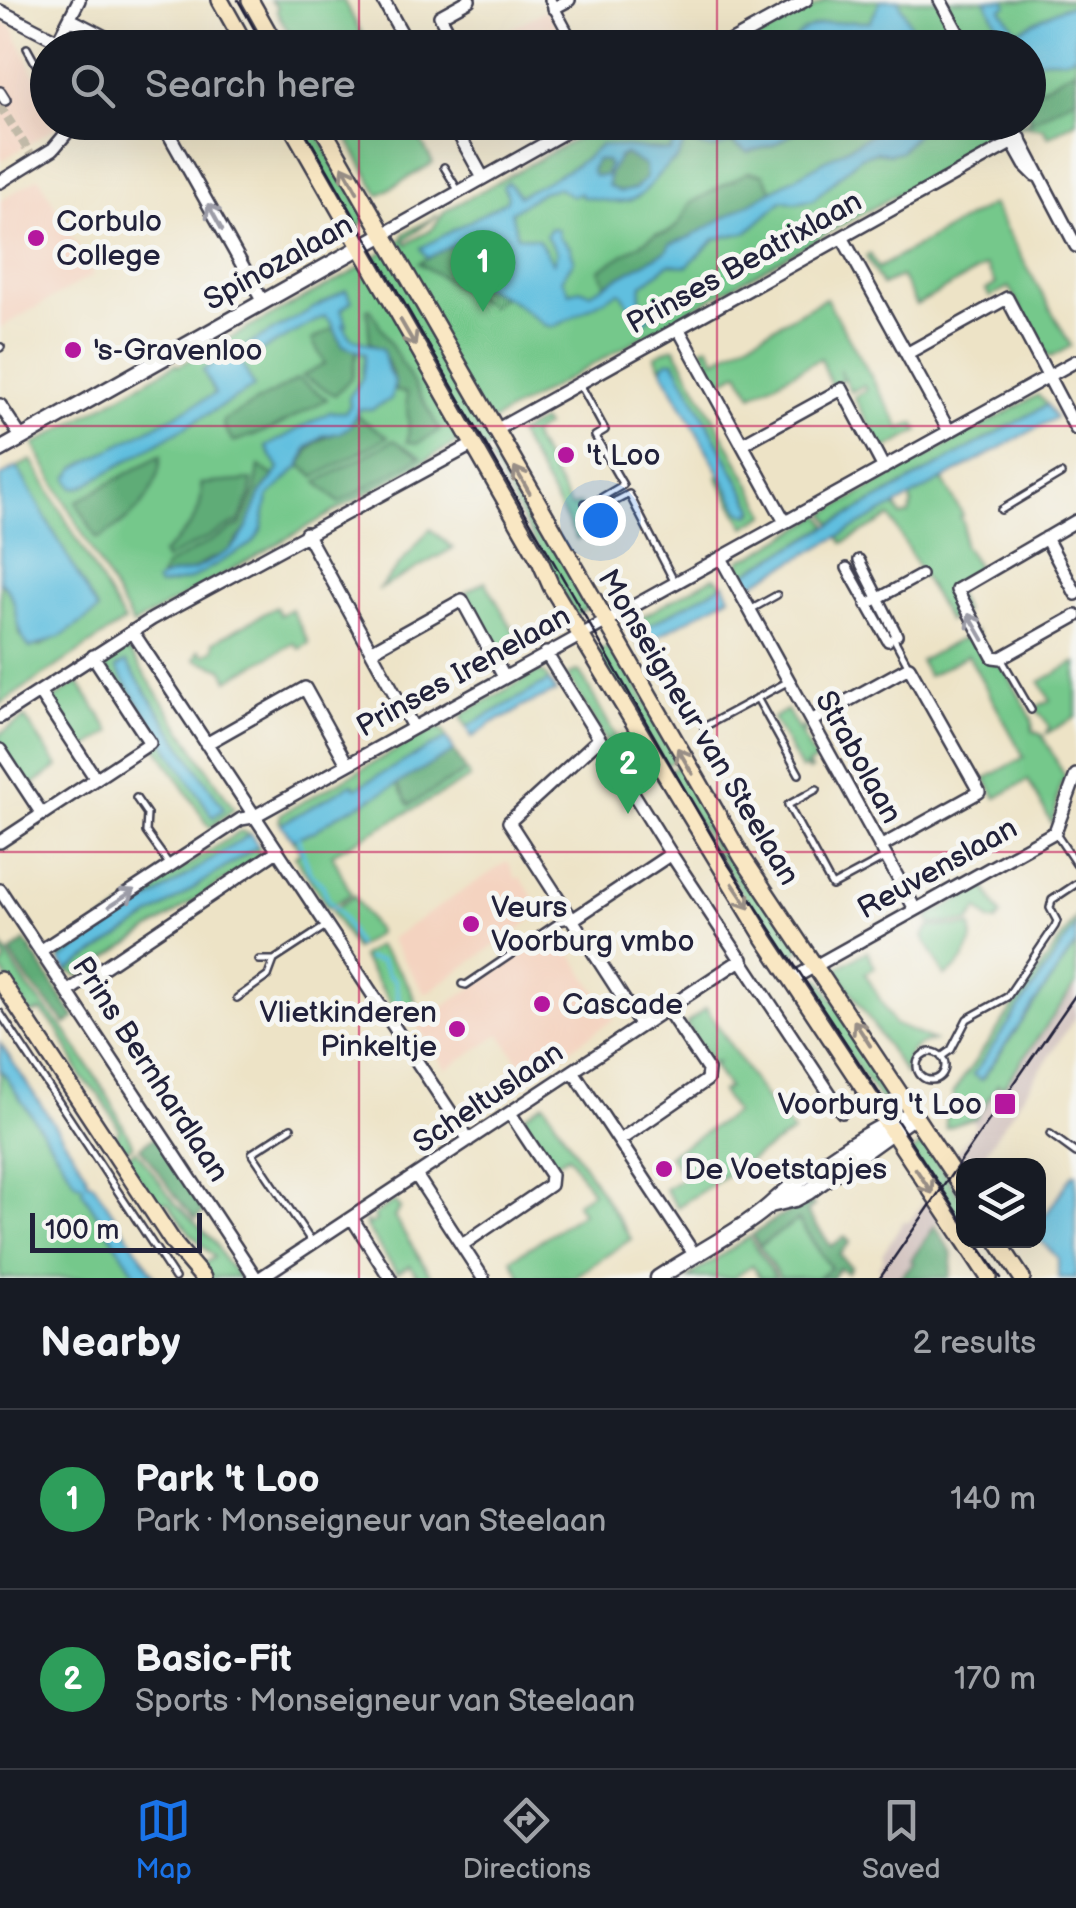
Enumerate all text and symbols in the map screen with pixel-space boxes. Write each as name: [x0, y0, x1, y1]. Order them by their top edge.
search box: [30, 30, 1046, 140]
icon: search: [65, 58, 120, 113]
text: Search here: [145, 63, 356, 108]
one-way arrow: [340, 165, 360, 194]
street label: Prinses Beatrixlaan: [621, 183, 868, 342]
one-way arrow: [205, 203, 225, 233]
place label: Corbulo College: [56, 204, 162, 274]
street label: Spinozalaan: [198, 207, 359, 319]
marker: Corbulo College: [25, 227, 47, 249]
pin: 1: [450, 230, 516, 312]
one-way arrow: [398, 318, 418, 348]
place label: 's-Gravenloo: [93, 333, 263, 369]
marker: 's-Gravenloo: [62, 339, 84, 361]
place label: 't Loo: [586, 438, 660, 474]
marker: 't Loo: [555, 444, 577, 466]
one-way arrow: [512, 466, 532, 495]
your location: [575, 495, 626, 546]
street label: Monseigneur van Steelaan: [589, 563, 807, 892]
street label: Prinses Irenelaan: [350, 598, 577, 745]
one-way arrow: [966, 613, 986, 642]
street label: Strabolaan: [807, 685, 909, 830]
pin: 2: [596, 732, 660, 814]
one-way arrow: [675, 747, 695, 776]
street label: Reuvenslaan: [851, 810, 1024, 927]
one-way arrow: [730, 882, 751, 910]
one-way arrow: [107, 887, 135, 908]
place label: Veurs Voorburg vmbo: [491, 890, 694, 960]
marker: Veurs Voorburg vmbo: [460, 913, 482, 935]
street label: Prins Bernhardlaan: [64, 950, 236, 1189]
place label: Cascade: [562, 987, 683, 1023]
marker: Cascade: [531, 993, 553, 1015]
place label: Vlietkinderen Pinkeltje: [259, 995, 437, 1065]
marker: Vlietkinderen Pinkeltje: [446, 1018, 468, 1040]
one-way arrow: [851, 1020, 872, 1048]
street label: Scheltuslaan: [407, 1034, 570, 1161]
place label: Voorburg 't Loo: [777, 1087, 982, 1123]
marker: Voorburg 't Loo: [992, 1091, 1018, 1117]
place label: De Voetstapjes: [684, 1152, 887, 1188]
marker: De Voetstapjes: [653, 1158, 675, 1180]
map controls: [956, 1158, 1046, 1248]
button: layers: [956, 1158, 1046, 1248]
one-way arrow: [913, 1167, 934, 1195]
scale bar: [30, 1208, 202, 1252]
text: 100 m: [45, 1214, 119, 1247]
text: Nearby: [40, 1318, 180, 1369]
text: 2 results: [912, 1324, 1036, 1363]
text: Park 't Loo: [135, 1457, 320, 1502]
text: 1: [66, 1480, 79, 1519]
text: 140 m: [950, 1480, 1036, 1519]
text: Park · Monseigneur van Steelaan: [135, 1502, 606, 1541]
text: Basic-Fit: [135, 1637, 292, 1682]
text: 2: [63, 1660, 82, 1699]
text: 170 m: [954, 1660, 1036, 1699]
text: Sports · Monseigneur van Steelaan: [135, 1682, 635, 1721]
tab: Map: [135, 1793, 192, 1886]
tab: Directions: [462, 1793, 591, 1886]
tab: Saved: [862, 1793, 941, 1886]

